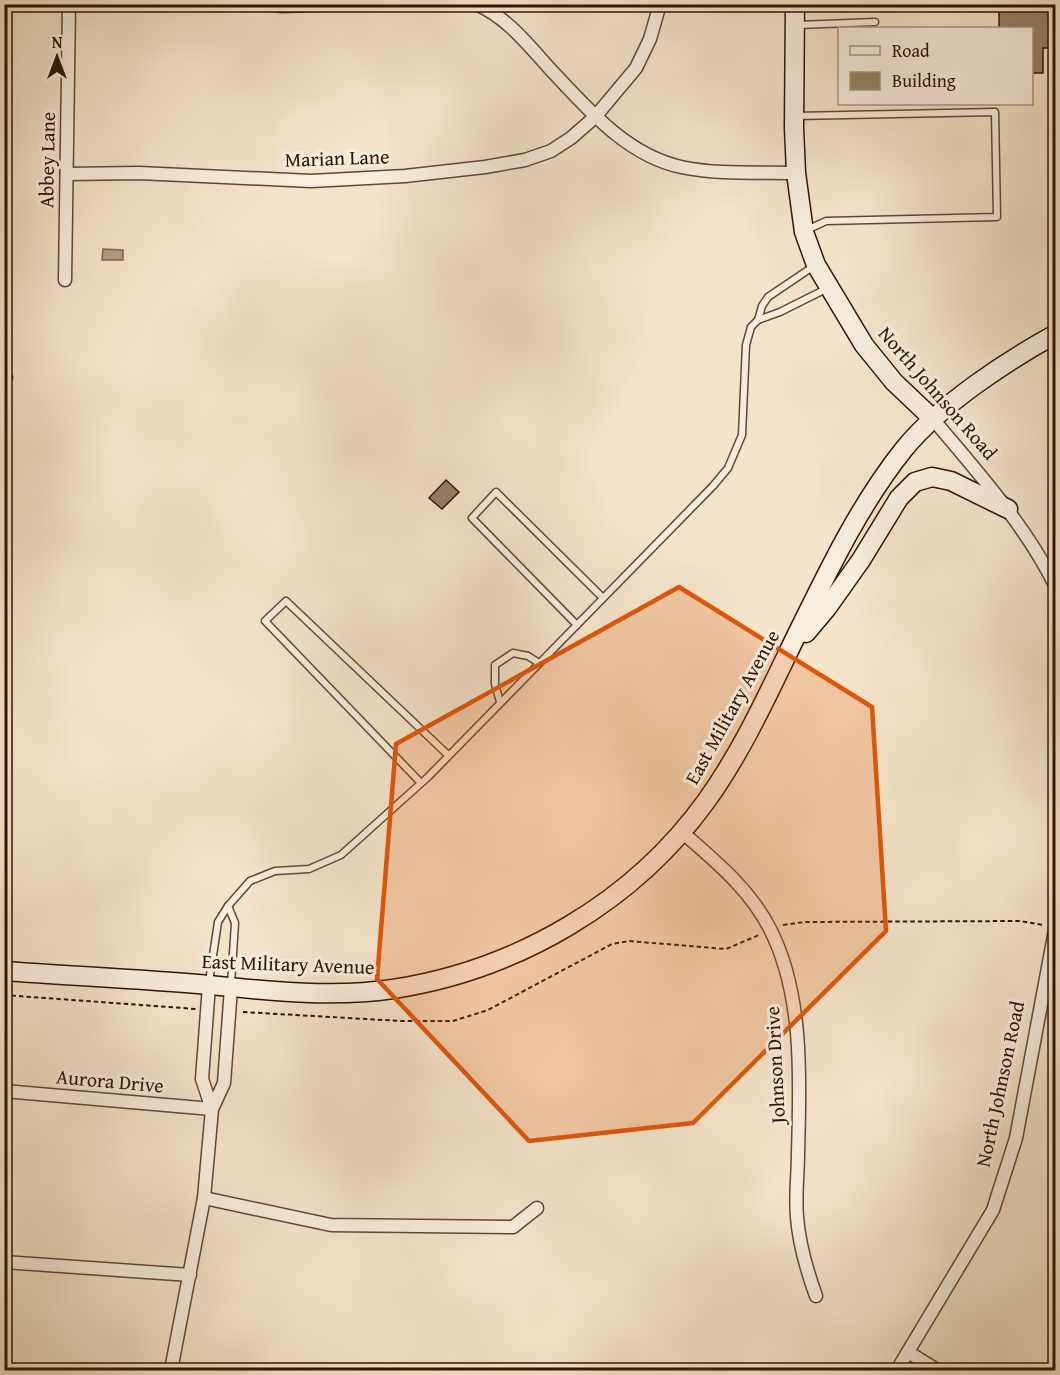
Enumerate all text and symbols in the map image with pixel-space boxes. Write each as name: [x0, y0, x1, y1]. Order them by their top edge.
north arrow: [27, 27, 87, 87]
legend: [838, 27, 1033, 105]
text: N: [52, 30, 63, 54]
text: Road: [892, 37, 930, 64]
text: Building: [892, 67, 956, 94]
street label: Abbey Lane: [31, 112, 62, 208]
street label: Marian Lane: [284, 141, 390, 174]
street label: North Johnson Road: [872, 319, 1005, 466]
street label: East Military Avenue: [677, 624, 786, 789]
street label: East Military Avenue: [201, 946, 375, 981]
street label: North Johnson Road: [968, 998, 1031, 1169]
street label: Johnson Drive: [757, 1006, 792, 1128]
street label: Aurora Drive: [55, 1061, 165, 1100]

